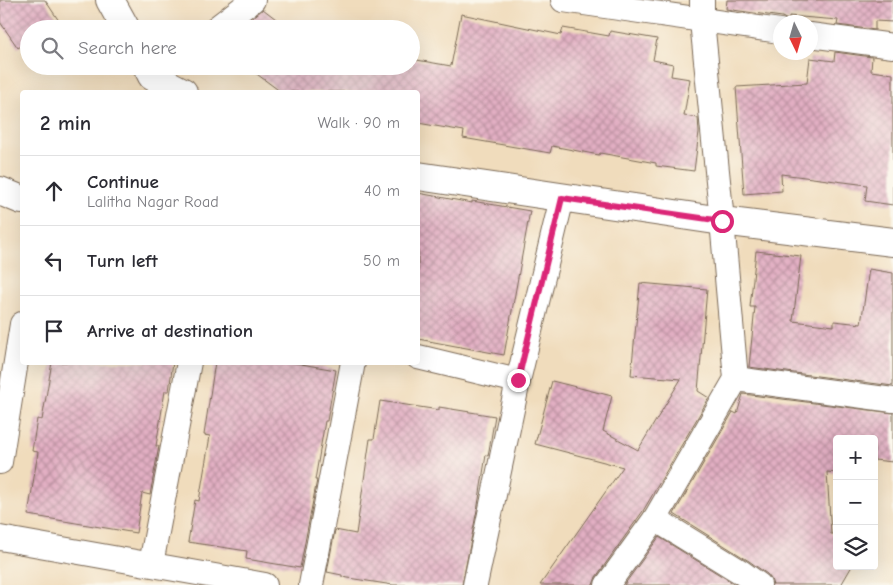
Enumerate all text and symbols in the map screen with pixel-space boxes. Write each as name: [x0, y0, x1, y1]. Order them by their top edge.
north arrow: [773, 15, 818, 60]
search box: [20, 20, 420, 75]
icon: search: [38, 34, 66, 62]
text: Search here: [78, 37, 177, 59]
text: 2 min: [40, 111, 91, 135]
text: Walk · 90 m: [317, 114, 400, 132]
text: Continue: [87, 171, 159, 193]
icon: ahead: [40, 177, 68, 205]
text: 40 m: [364, 182, 400, 200]
text: Lalitha Nagar Road: [87, 193, 219, 211]
route start: [711, 210, 734, 233]
icon: left: [40, 247, 68, 275]
text: Turn left: [87, 250, 158, 272]
text: 50 m: [363, 252, 400, 270]
icon: arrive: [40, 317, 68, 345]
text: Arrive at destination: [87, 320, 253, 342]
route end: [507, 369, 530, 392]
map controls: [833, 435, 878, 570]
button: +: [833, 435, 878, 480]
button: −: [833, 480, 878, 525]
button: layers: [833, 525, 878, 570]

